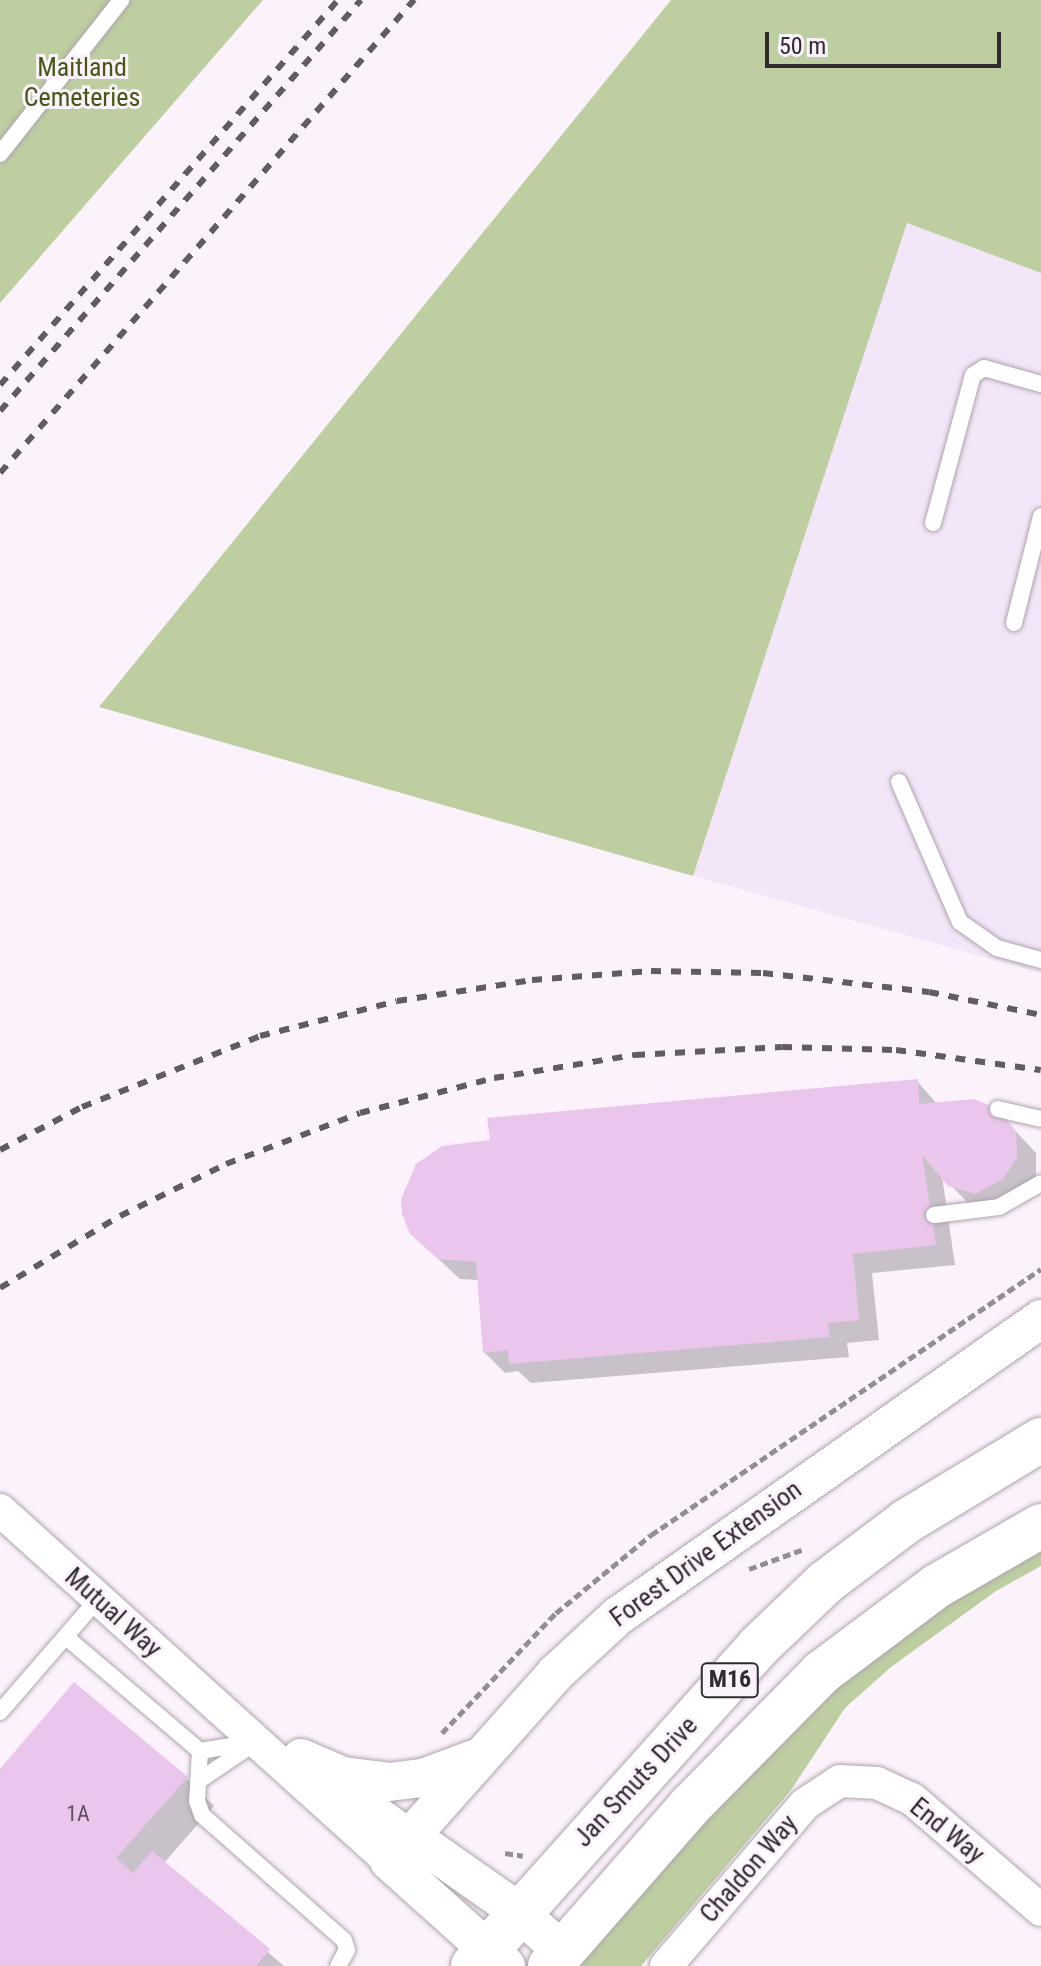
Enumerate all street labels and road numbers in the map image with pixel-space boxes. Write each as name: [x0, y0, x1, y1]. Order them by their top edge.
street label: Forest Drive Extension: [604, 1474, 808, 1634]
street label: Mutual Way: [58, 1561, 168, 1665]
road number: M16: [700, 1660, 760, 1700]
street label: Jan Smuts Drive: [568, 1710, 704, 1854]
street label: End Way: [903, 1792, 991, 1870]
street label: Chaldon Way: [694, 1809, 804, 1929]

